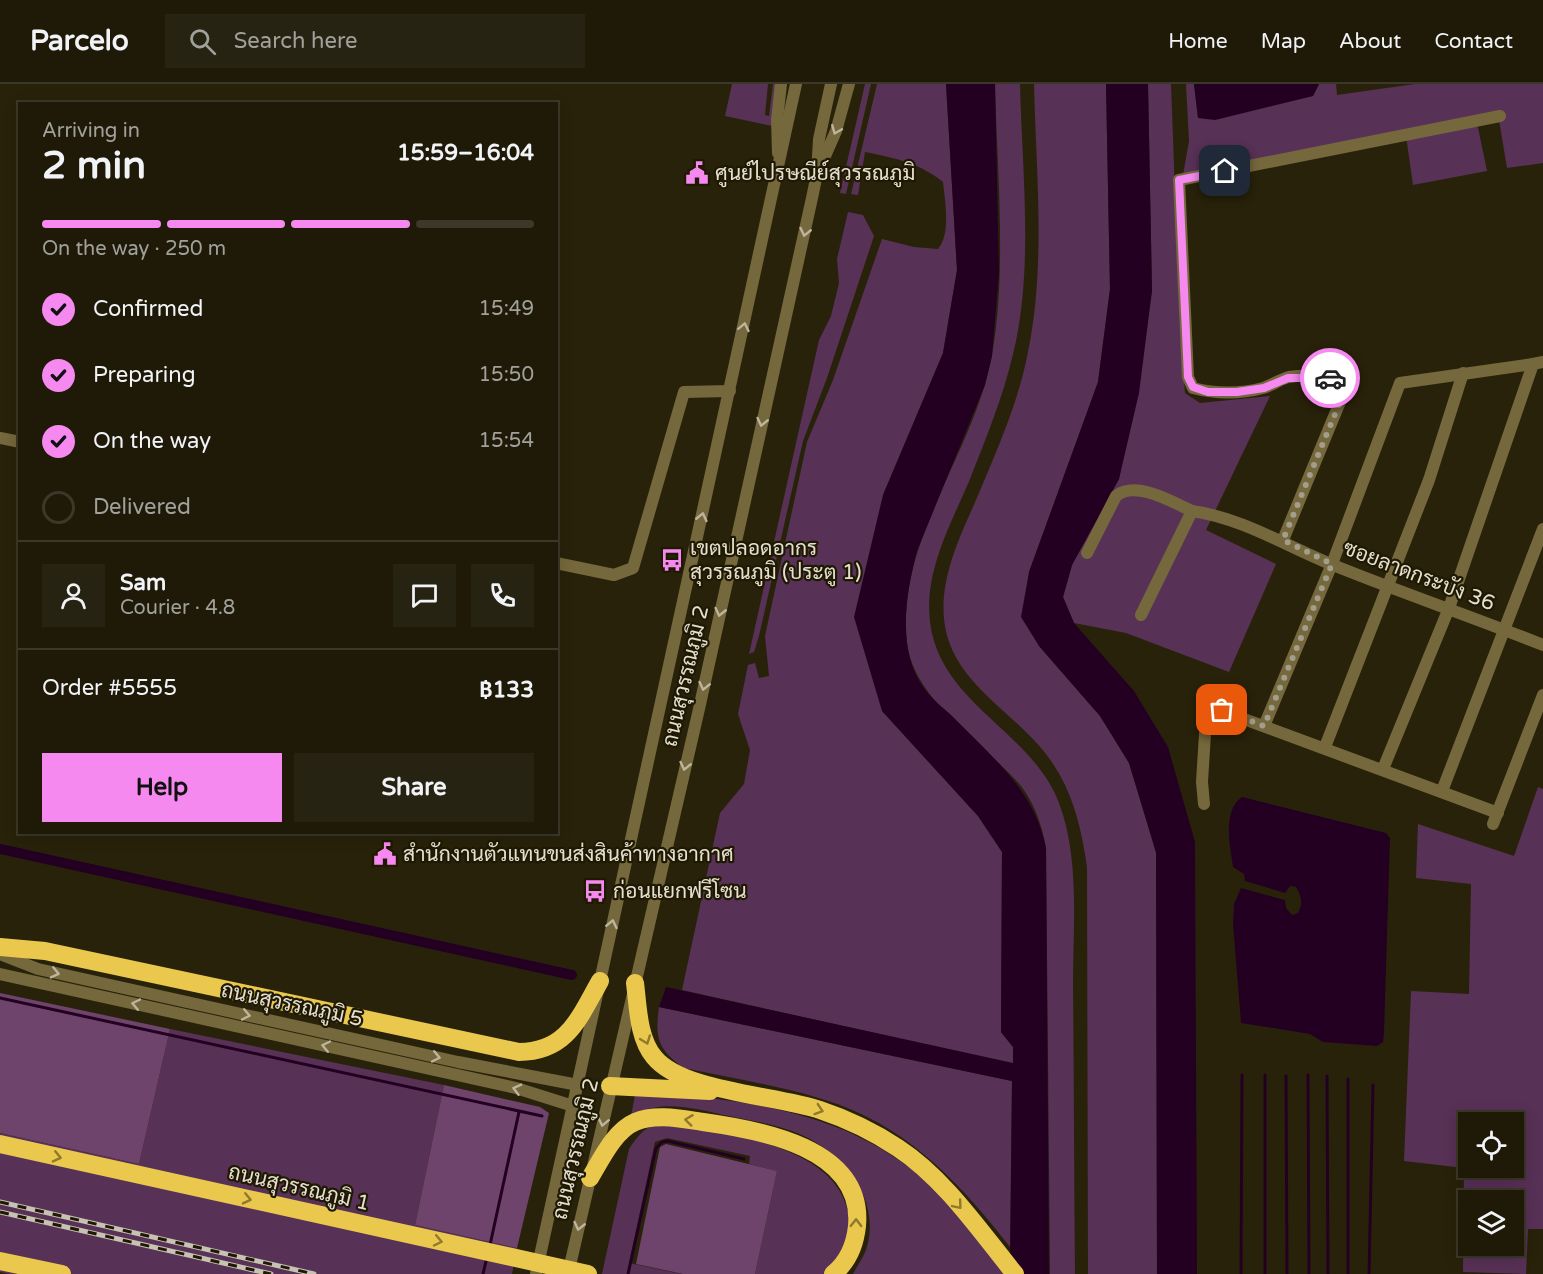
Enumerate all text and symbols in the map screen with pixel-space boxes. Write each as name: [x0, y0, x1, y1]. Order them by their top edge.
search box: [165, 14, 585, 68]
text: Parcelo: [30, 24, 129, 58]
icon: search: [186, 25, 219, 58]
text: Search here: [234, 28, 358, 54]
text: Home: [1168, 29, 1228, 54]
text: Map: [1261, 29, 1306, 54]
text: About: [1339, 29, 1401, 54]
text: Contact: [1434, 29, 1513, 54]
text: Arriving in: [42, 119, 140, 143]
one-way arrow: [831, 124, 843, 135]
text: 15:59–16:04: [397, 140, 534, 166]
text: 2 min: [42, 142, 146, 189]
pin: [1199, 145, 1250, 196]
icon: home: [1208, 154, 1241, 187]
place label: ศูนย์ไปรษณีย์สุวรรณภูมิ: [715, 159, 915, 188]
public building icon: ศูนย์ไปรษณีย์สุวรรณภูมิ: [684, 160, 710, 186]
one-way arrow: [799, 226, 812, 236]
text: On the way · 250 m: [42, 237, 226, 261]
icon: check: [42, 293, 75, 326]
text: Confirmed: [93, 296, 203, 322]
text: 15:49: [479, 297, 534, 321]
one-way arrow: [737, 322, 750, 332]
courier: [1300, 348, 1360, 408]
icon: check: [42, 359, 75, 392]
text: Preparing: [93, 362, 196, 388]
icon: car: [1314, 362, 1347, 395]
text: 15:50: [479, 363, 534, 387]
one-way arrow: [757, 417, 770, 427]
icon: check: [42, 425, 75, 458]
text: On the way: [93, 428, 211, 454]
text: 15:54: [479, 429, 534, 453]
text: Delivered: [93, 494, 191, 520]
one-way arrow: [695, 512, 708, 522]
place label: เขตปลอดอากร สุวรรณภูมิ (ประตู 1): [690, 536, 862, 587]
street label: ซอยลาดกระบัง 36: [1340, 536, 1498, 616]
bus stop icon: เขตปลอดอากร สุวรรณภูมิ (ประตู 1): [659, 547, 685, 573]
button: person: [42, 564, 105, 627]
button: chat: [393, 564, 456, 627]
button: phone: [471, 564, 534, 627]
text: Sam: [120, 570, 166, 596]
text: Courier · 4.8: [120, 596, 235, 620]
street label: ถนนสุวรรณภูมิ 2: [658, 603, 716, 749]
one-way arrow: [714, 607, 727, 617]
text: Order #5555: [42, 675, 177, 701]
text: ฿133: [479, 677, 534, 703]
one-way arrow: [698, 681, 711, 691]
pin: [1196, 684, 1247, 735]
icon: bag: [1205, 693, 1238, 726]
button: Help: [42, 753, 282, 822]
button: Share: [294, 753, 534, 822]
one-way arrow: [680, 760, 693, 770]
public building icon: สำนักงานตัวแทนขนส่งสินค้าทางอากาศ: [372, 841, 398, 867]
place label: สำนักงานตัวแทนขนส่งสินค้าทางอากาศ: [403, 842, 734, 867]
bus stop icon: ก่อนแยกฟรีโซน: [582, 878, 608, 904]
place label: ก่อนแยกฟรีโซน: [613, 878, 747, 904]
one-way arrow: [605, 919, 618, 929]
one-way arrow: [50, 966, 60, 979]
street label: ถนนสุวรรณภูมิ 5: [218, 978, 365, 1034]
one-way arrow: [131, 999, 141, 1012]
one-way arrow: [240, 1008, 250, 1021]
one-way arrow: [638, 1034, 651, 1045]
one-way arrow: [322, 1041, 332, 1054]
one-way arrow: [431, 1050, 441, 1063]
street label: ถนนสุวรรณภูมิ 2: [548, 1076, 606, 1222]
one-way arrow: [512, 1083, 522, 1096]
one-way arrow: [813, 1103, 824, 1116]
map controls: [1458, 1112, 1524, 1256]
button: locate: [1458, 1112, 1524, 1178]
one-way arrow: [684, 1115, 693, 1127]
one-way arrow: [597, 1116, 610, 1126]
one-way arrow: [52, 1149, 62, 1162]
street label: ถนนสุวรรณภูมิ 1: [226, 1160, 372, 1218]
button: layers: [1458, 1190, 1524, 1256]
one-way arrow: [242, 1192, 252, 1205]
one-way arrow: [951, 1198, 962, 1209]
one-way arrow: [850, 1218, 862, 1227]
one-way arrow: [573, 1221, 586, 1231]
one-way arrow: [433, 1234, 443, 1247]

